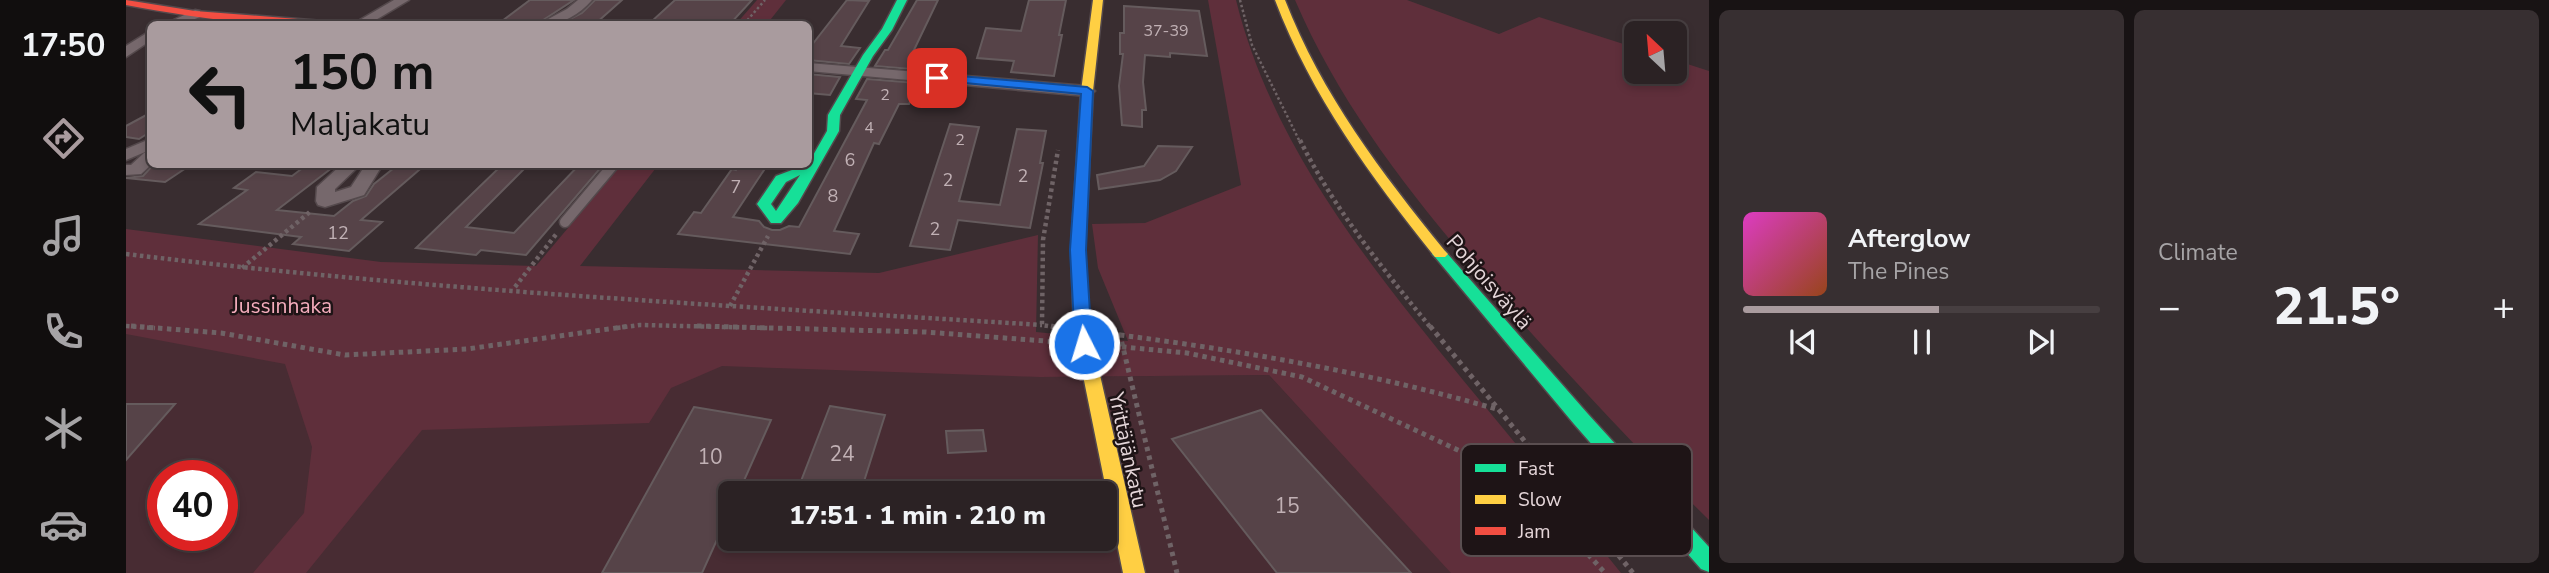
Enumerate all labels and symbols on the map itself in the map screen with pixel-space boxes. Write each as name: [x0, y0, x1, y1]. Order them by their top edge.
house number: 37-39: [1143, 20, 1189, 42]
north arrow: [1624, 21, 1687, 84]
pin: [907, 48, 967, 108]
house number: 2: [880, 84, 890, 106]
house number: 4: [864, 117, 874, 139]
house number: 2: [955, 129, 965, 151]
house number: 6: [845, 148, 855, 172]
house number: 2: [1018, 164, 1028, 188]
house number: 2: [943, 168, 953, 192]
house number: 7: [731, 175, 741, 199]
house number: 8: [828, 184, 838, 208]
house number: 2: [930, 217, 940, 241]
house number: 12: [327, 221, 349, 245]
street label: Pohjoisväylä: [1440, 228, 1538, 336]
park label: Jussinhaka: [231, 292, 332, 320]
position arrow: [1047, 307, 1121, 381]
street label: Yrittäjänkatu: [1102, 389, 1154, 510]
house number: 24: [829, 440, 855, 468]
house number: 10: [697, 443, 723, 471]
legend: [1461, 444, 1692, 556]
text: Fast: [1518, 456, 1554, 482]
speed limit sign: 40: [147, 460, 238, 551]
text: Slow: [1518, 487, 1562, 513]
house number: 15: [1274, 492, 1300, 520]
text: Jam: [1517, 519, 1551, 545]

